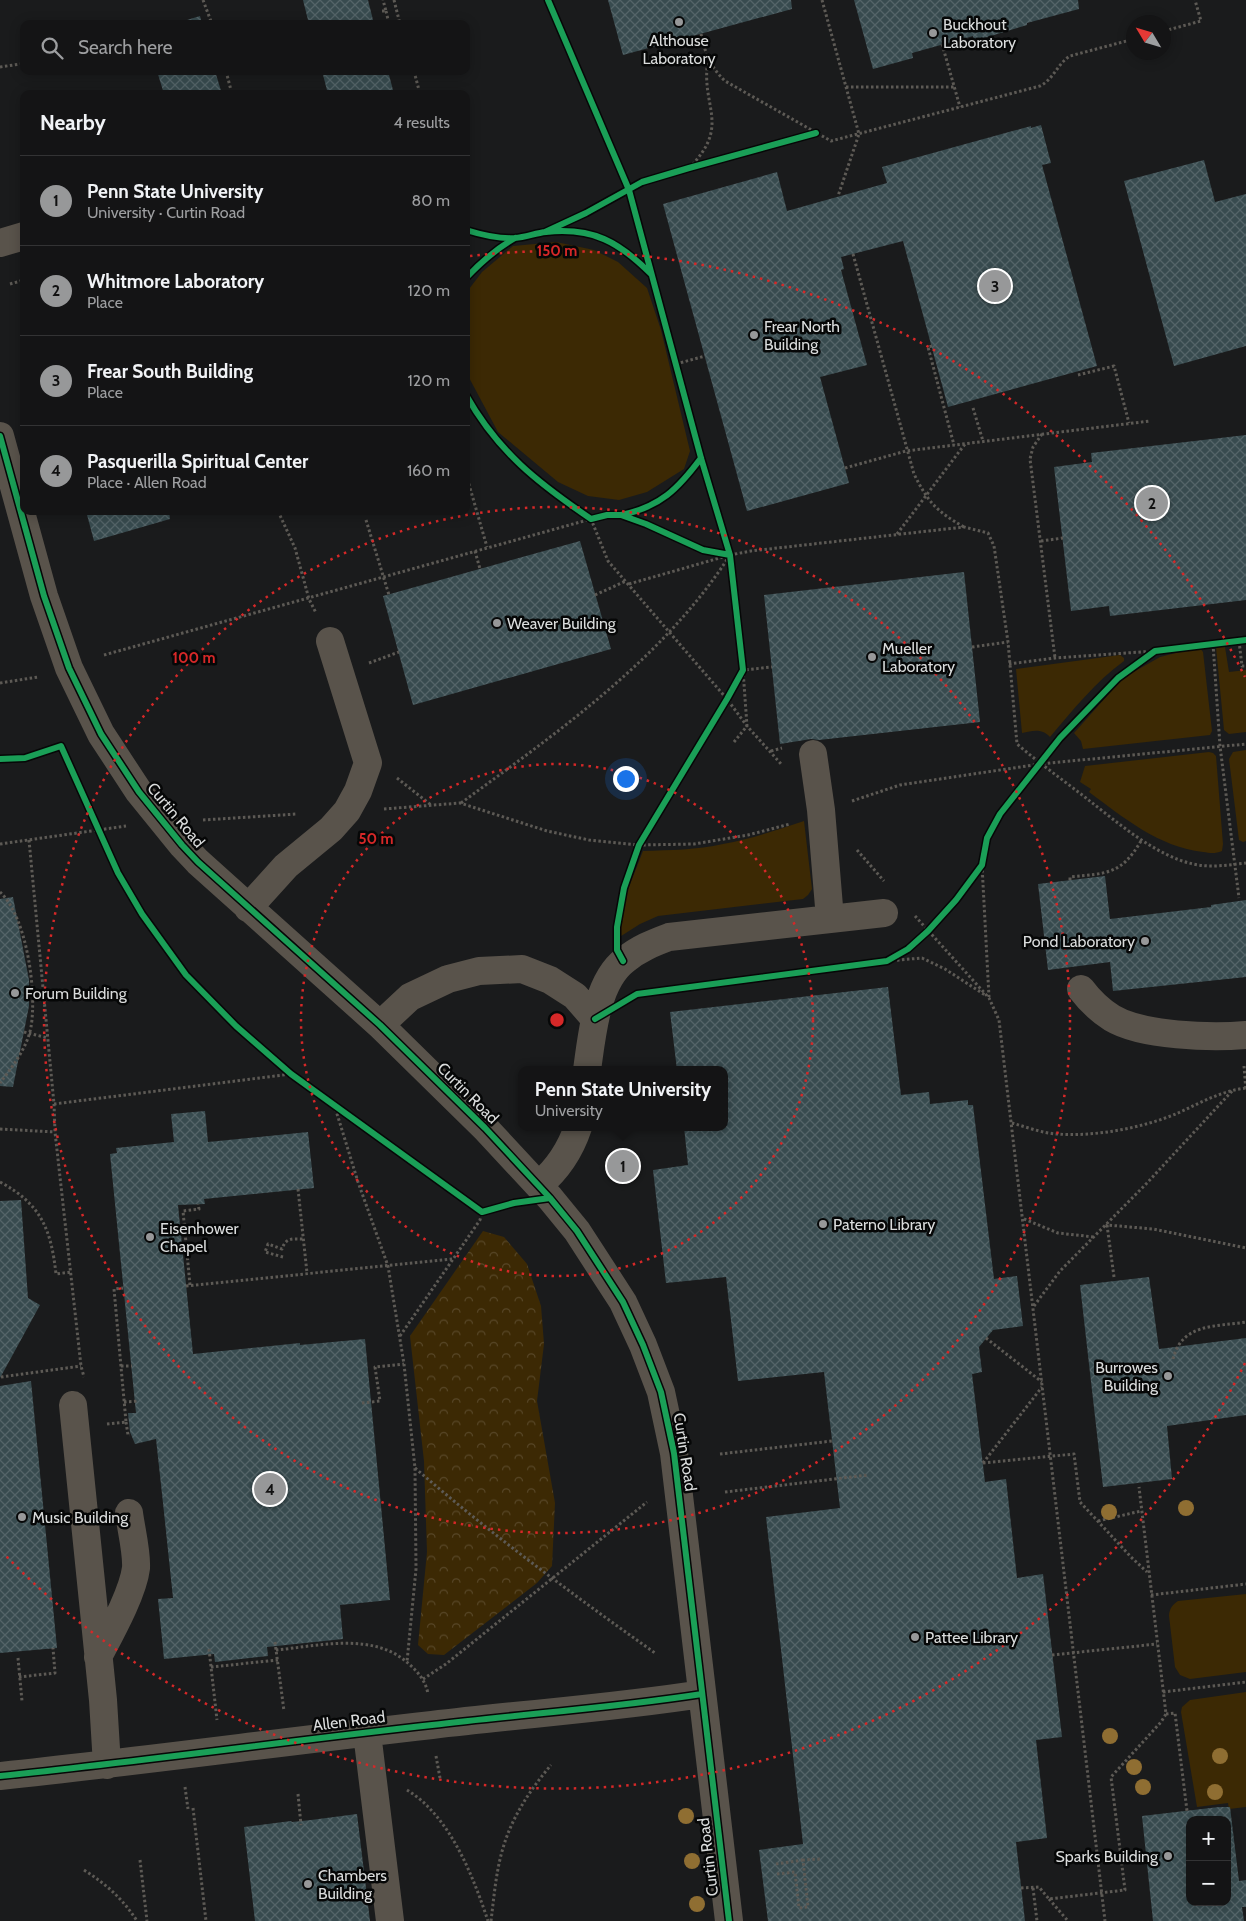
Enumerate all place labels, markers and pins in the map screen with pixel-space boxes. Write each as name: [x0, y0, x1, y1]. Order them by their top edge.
place label: Buckhout Laboratory: [943, 15, 1016, 52]
marker: Althouse Laboratory: [673, 16, 685, 28]
marker: Buckhout Laboratory: [927, 27, 939, 39]
place label: Althouse Laboratory: [642, 31, 716, 68]
pin: 3: [979, 267, 1011, 305]
place label: Frear North Building: [764, 317, 840, 354]
marker: Frear North Building: [748, 329, 760, 341]
pin: 2: [1136, 484, 1168, 522]
place label: Weaver Building: [507, 614, 617, 633]
marker: Weaver Building: [491, 617, 503, 629]
place label: Mueller Laboratory: [882, 639, 955, 676]
marker: Mueller Laboratory: [866, 651, 878, 663]
place label: Pond Laboratory: [1023, 932, 1135, 951]
marker: Pond Laboratory: [1139, 935, 1151, 947]
place label: Forum Building: [25, 984, 128, 1003]
marker: Forum Building: [9, 987, 21, 999]
centre of rings: [548, 1011, 566, 1029]
pin: 1: [607, 1147, 639, 1185]
place label: Paterno Library: [833, 1215, 935, 1234]
marker: Paterno Library: [817, 1218, 829, 1230]
place label: Eisenhower Chapel: [160, 1219, 239, 1256]
marker: Eisenhower Chapel: [144, 1231, 156, 1243]
place label: Burrowes Building: [1095, 1358, 1159, 1395]
marker: Burrowes Building: [1162, 1370, 1174, 1382]
pin: 4: [254, 1470, 286, 1508]
place label: Music Building: [32, 1508, 129, 1527]
marker: Music Building: [16, 1511, 28, 1523]
place label: Pattee Library: [925, 1628, 1018, 1647]
marker: Pattee Library: [909, 1631, 921, 1643]
place label: Sparks Building: [1056, 1847, 1159, 1866]
marker: Sparks Building: [1162, 1850, 1174, 1862]
place label: Chambers Building: [318, 1866, 387, 1903]
marker: Chambers Building: [302, 1878, 314, 1890]

